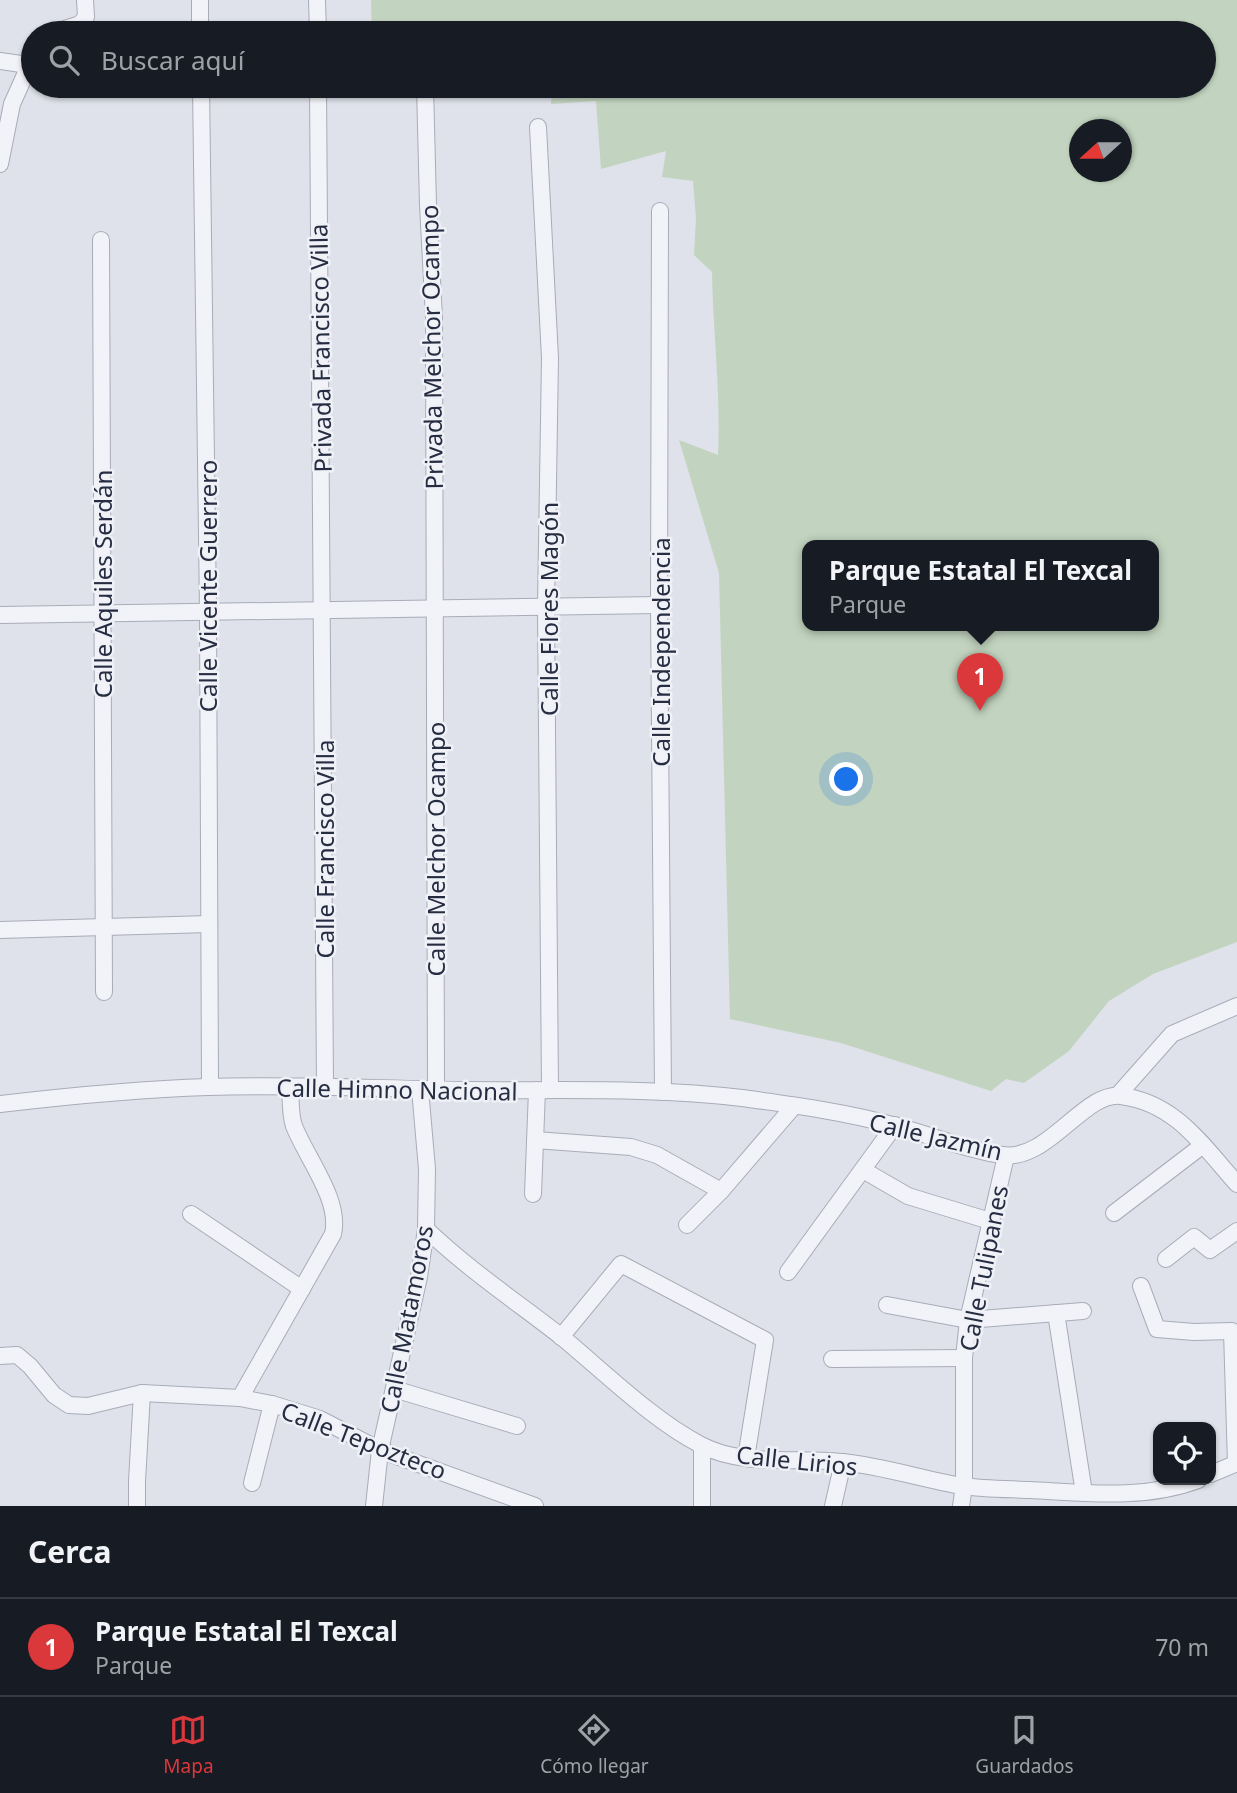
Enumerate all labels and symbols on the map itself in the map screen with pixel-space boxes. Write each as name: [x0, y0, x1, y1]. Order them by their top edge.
north arrow: [1069, 119, 1132, 182]
street label: Privada Melchor Ocampo: [412, 204, 450, 490]
street label: Privada Francisco Villa: [301, 223, 339, 473]
street label: Calle Vicente Guerrero: [191, 460, 224, 712]
street label: Calle Aquiles Serdán: [86, 470, 119, 698]
street label: Calle Flores Magón: [532, 502, 565, 716]
street label: Calle Independencia: [644, 537, 677, 767]
pin: 1: [957, 653, 1003, 711]
street label: Calle Melchor Ocampo: [419, 722, 452, 976]
street label: Calle Francisco Villa: [308, 740, 341, 958]
your location: [829, 762, 863, 796]
street label: Calle Himno Nacional: [276, 1070, 518, 1108]
street label: Calle Jazmín: [866, 1105, 1006, 1167]
street label: Calle Tulipanes: [951, 1182, 1015, 1354]
street label: Calle Matamoros: [372, 1222, 440, 1416]
street label: Calle Tepozteco: [277, 1393, 451, 1487]
street label: Calle Lirios: [735, 1437, 859, 1483]

